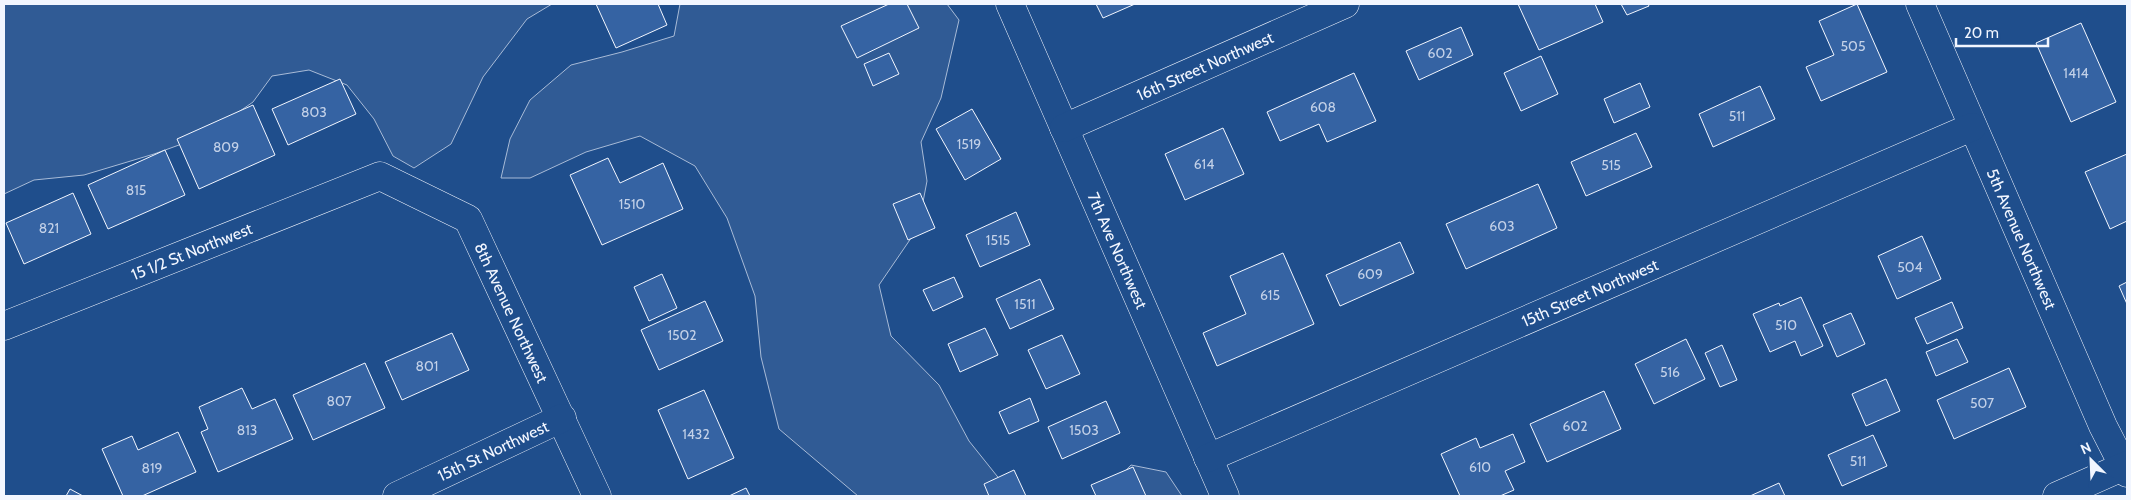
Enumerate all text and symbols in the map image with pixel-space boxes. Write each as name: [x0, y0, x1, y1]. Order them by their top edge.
scale bar: [1956, 15, 2048, 47]
text: 20 m: [1964, 24, 1999, 42]
street label: 16th Street Northwest: [1134, 27, 1277, 104]
house number: 505: [1841, 37, 1865, 55]
house number: 602: [1427, 44, 1453, 62]
house number: 1414: [2063, 64, 2089, 82]
house number: 608: [1310, 98, 1336, 116]
house number: 803: [301, 103, 327, 121]
house number: 511: [1729, 107, 1745, 125]
house number: 1519: [957, 135, 981, 153]
house number: 809: [213, 138, 239, 156]
house number: 614: [1194, 155, 1214, 173]
house number: 515: [1601, 156, 1621, 174]
street label: 5th Avenue Northwest: [1983, 166, 2061, 313]
house number: 815: [126, 181, 146, 199]
street label: 7th Ave Northwest: [1084, 189, 1152, 312]
house number: 1510: [619, 195, 645, 213]
house number: 603: [1489, 217, 1515, 235]
street label: 15 1/2 St Northwest: [128, 218, 255, 284]
house number: 821: [39, 219, 59, 237]
house number: 1515: [986, 231, 1010, 249]
street label: 8th Avenue Northwest: [471, 239, 553, 386]
street label: 15th Street Northwest: [1518, 254, 1661, 331]
house number: 504: [1897, 258, 1923, 276]
house number: 609: [1357, 265, 1383, 283]
house number: 615: [1260, 286, 1280, 304]
house number: 1511: [1014, 295, 1036, 313]
house number: 510: [1775, 316, 1797, 334]
house number: 1502: [667, 326, 697, 344]
house number: 801: [416, 357, 438, 375]
house number: 516: [1660, 363, 1680, 381]
house number: 807: [326, 392, 352, 410]
house number: 507: [1970, 394, 1994, 412]
street label: 15th St Northwest: [434, 416, 552, 485]
house number: 602: [1562, 417, 1588, 435]
house number: 813: [237, 421, 257, 439]
house number: 1503: [1069, 421, 1099, 439]
house number: 1432: [682, 425, 710, 443]
north arrow: [2066, 435, 2116, 485]
text: N: [2078, 438, 2094, 458]
house number: 511: [1850, 452, 1866, 470]
house number: 610: [1469, 458, 1491, 476]
house number: 819: [142, 459, 163, 477]

